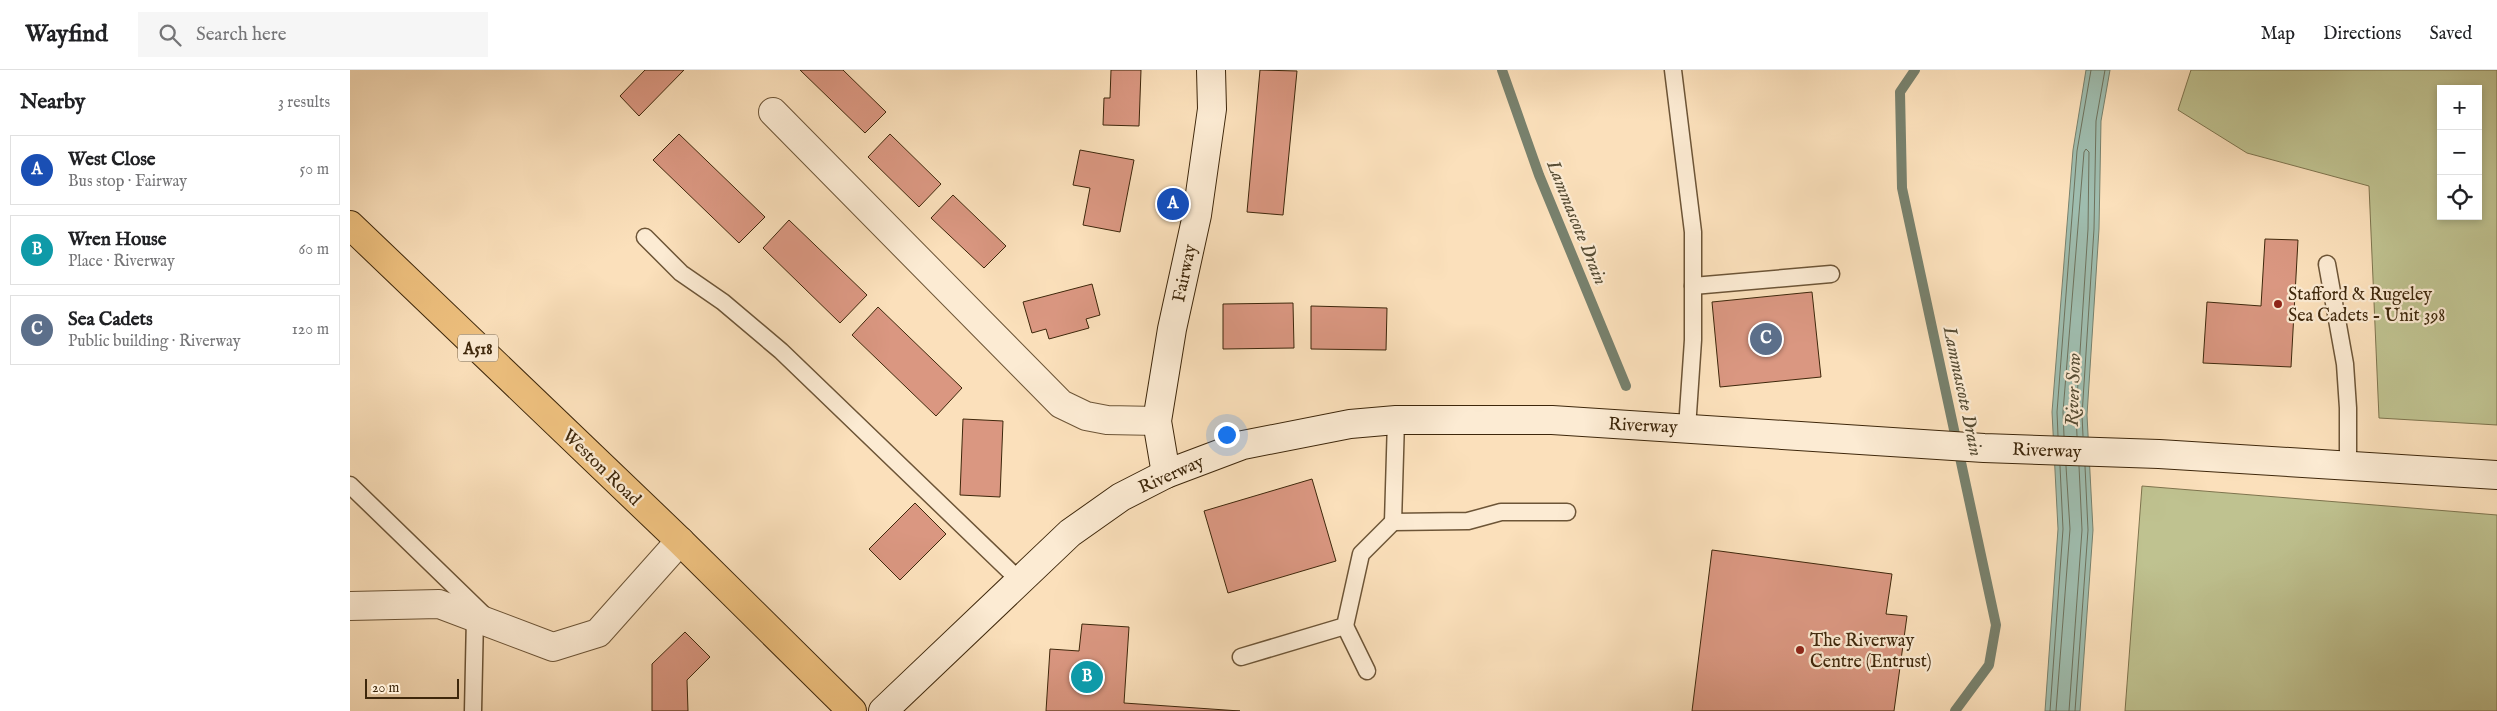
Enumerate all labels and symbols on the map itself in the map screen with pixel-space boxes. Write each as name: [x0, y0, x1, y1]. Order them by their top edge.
water label: Lammascote Drain: [1540, 156, 1612, 289]
pin: A: [1157, 185, 1189, 223]
street label: Fairway: [1168, 242, 1203, 304]
place label: Stafford & Rugeley Sea Cadets - Unit 398: [2288, 284, 2445, 328]
marker: Stafford & Rugeley Sea Cadets - Unit 398: [2272, 298, 2284, 310]
pin: C: [1750, 320, 1782, 358]
water label: Lammascote Drain: [1936, 323, 1988, 459]
road number: A518: [458, 334, 498, 362]
water label: River Sow: [2061, 353, 2087, 427]
street label: Riverway: [1608, 413, 1678, 440]
your location: [1214, 422, 1240, 448]
street label: Weston Road: [557, 425, 645, 512]
street label: Riverway: [2012, 439, 2082, 464]
street label: Riverway: [1135, 451, 1208, 500]
place label: The Riverway Centre (Entrust): [1810, 630, 1932, 674]
marker: The Riverway Centre (Entrust): [1794, 644, 1806, 656]
pin: B: [1071, 658, 1103, 696]
scale bar: [365, 676, 459, 699]

